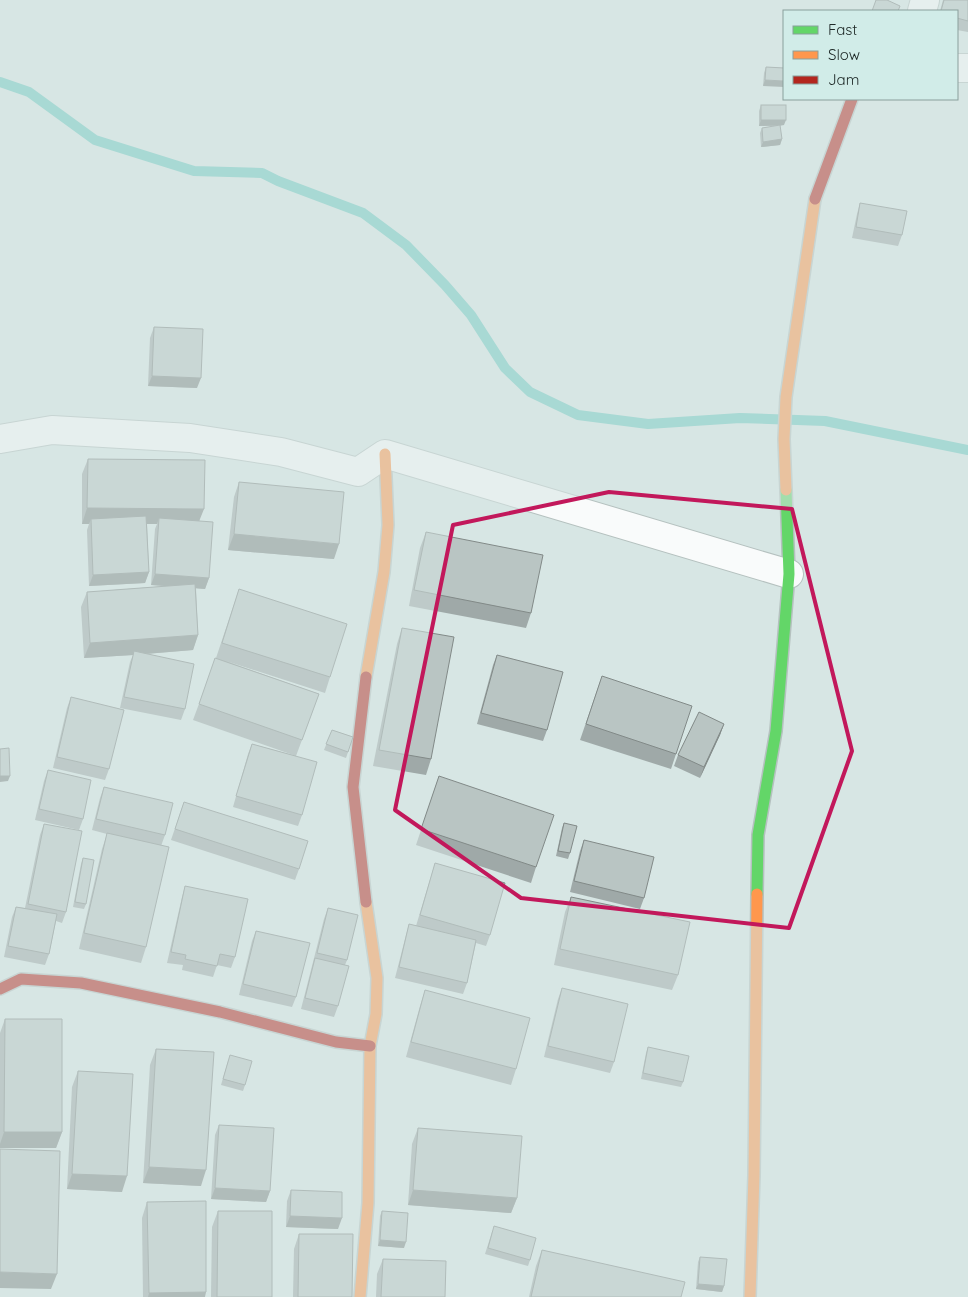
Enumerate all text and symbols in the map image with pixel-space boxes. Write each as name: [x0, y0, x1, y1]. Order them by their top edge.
legend: [783, 10, 958, 100]
text: Fast: [828, 20, 857, 39]
text: Slow: [828, 45, 860, 64]
text: Jam: [828, 70, 859, 89]

